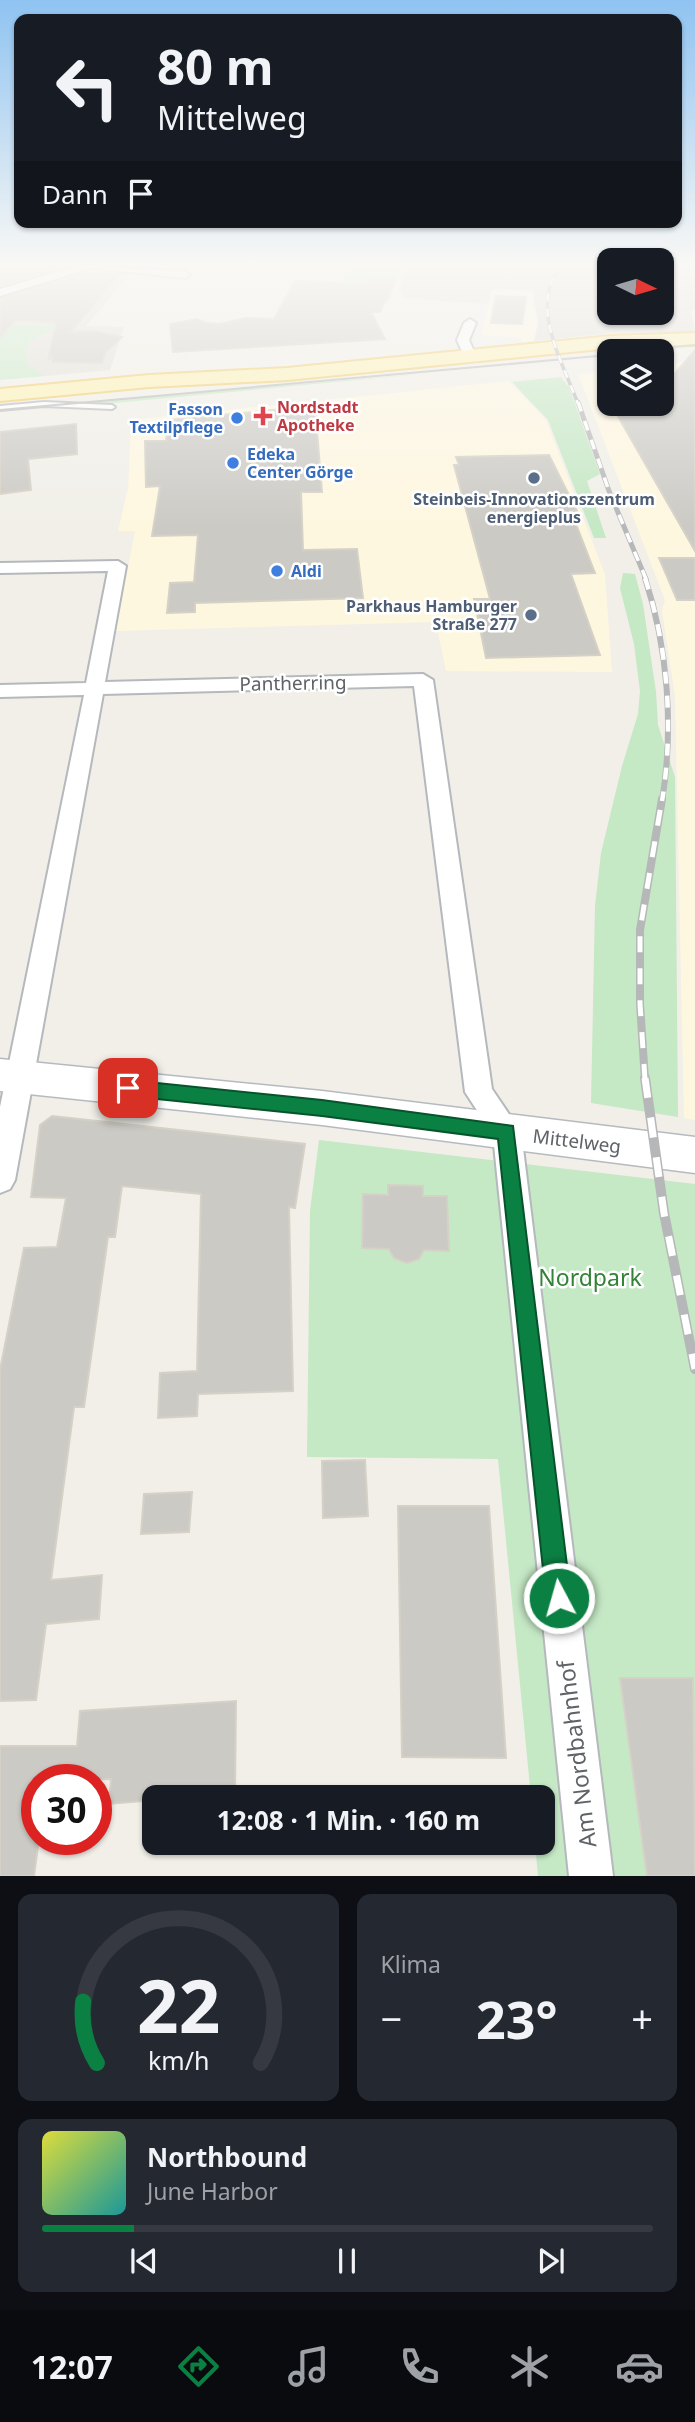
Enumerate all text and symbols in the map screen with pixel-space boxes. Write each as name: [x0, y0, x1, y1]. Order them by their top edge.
text: 80 m: [157, 33, 274, 99]
icon: left: [42, 42, 133, 133]
text: Mittelweg: [157, 96, 307, 139]
icon: arrive: [122, 175, 160, 213]
text: Dann: [42, 176, 108, 212]
north arrow: [597, 248, 674, 326]
map controls: [597, 248, 674, 416]
button: layers: [597, 339, 674, 416]
place label: Nordstadt Apotheke: [277, 396, 359, 436]
place label: Fasson Textilpflege: [130, 398, 223, 438]
marker: Nordstadt Apotheke: [255, 408, 271, 424]
marker: Fasson Textilpflege: [229, 410, 245, 426]
place label: Edeka Center Görge: [247, 443, 353, 483]
marker: Edeka Center Görge: [225, 455, 241, 471]
marker: Steinbeis-Innovationszentrum energieplus: [526, 470, 542, 486]
place label: Steinbeis-Innovationszentrum energieplus: [413, 488, 655, 528]
place label: Aldi: [291, 560, 322, 582]
marker: Aldi: [269, 563, 285, 579]
place label: Parkhaus Hamburger Straße 277: [346, 595, 517, 635]
marker: Parkhaus Hamburger Straße 277: [523, 607, 539, 623]
street label: Pantherring: [239, 669, 347, 697]
pin: [98, 1058, 158, 1118]
icon: arrive: [109, 1069, 147, 1107]
street label: Mittelweg: [531, 1123, 623, 1159]
park label: Nordpark: [538, 1261, 642, 1293]
position arrow: [522, 1561, 596, 1635]
street label: Am Nordbahnhof: [549, 1658, 603, 1850]
speed limit sign: 30: [21, 1764, 112, 1855]
text: 12:08 · 1 Min. · 160 m: [217, 1802, 480, 1838]
text: Klima: [381, 1948, 441, 1980]
text: 22: [137, 1956, 220, 2055]
text: 23°: [476, 1983, 558, 2054]
text: −: [381, 1992, 402, 2044]
text: +: [631, 1992, 653, 2044]
text: km/h: [147, 2043, 209, 2077]
text: Northbound: [147, 2139, 307, 2175]
text: June Harbor: [147, 2175, 278, 2207]
icon: previous: [125, 2242, 163, 2280]
icon: pause: [328, 2242, 366, 2280]
icon: next: [532, 2242, 570, 2280]
icon: directions: [174, 2342, 223, 2391]
icon: music: [284, 2342, 333, 2391]
icon: phone: [395, 2342, 444, 2391]
icon: climate: [505, 2342, 554, 2391]
icon: car: [615, 2342, 664, 2391]
text: 12:07: [31, 2345, 113, 2388]

